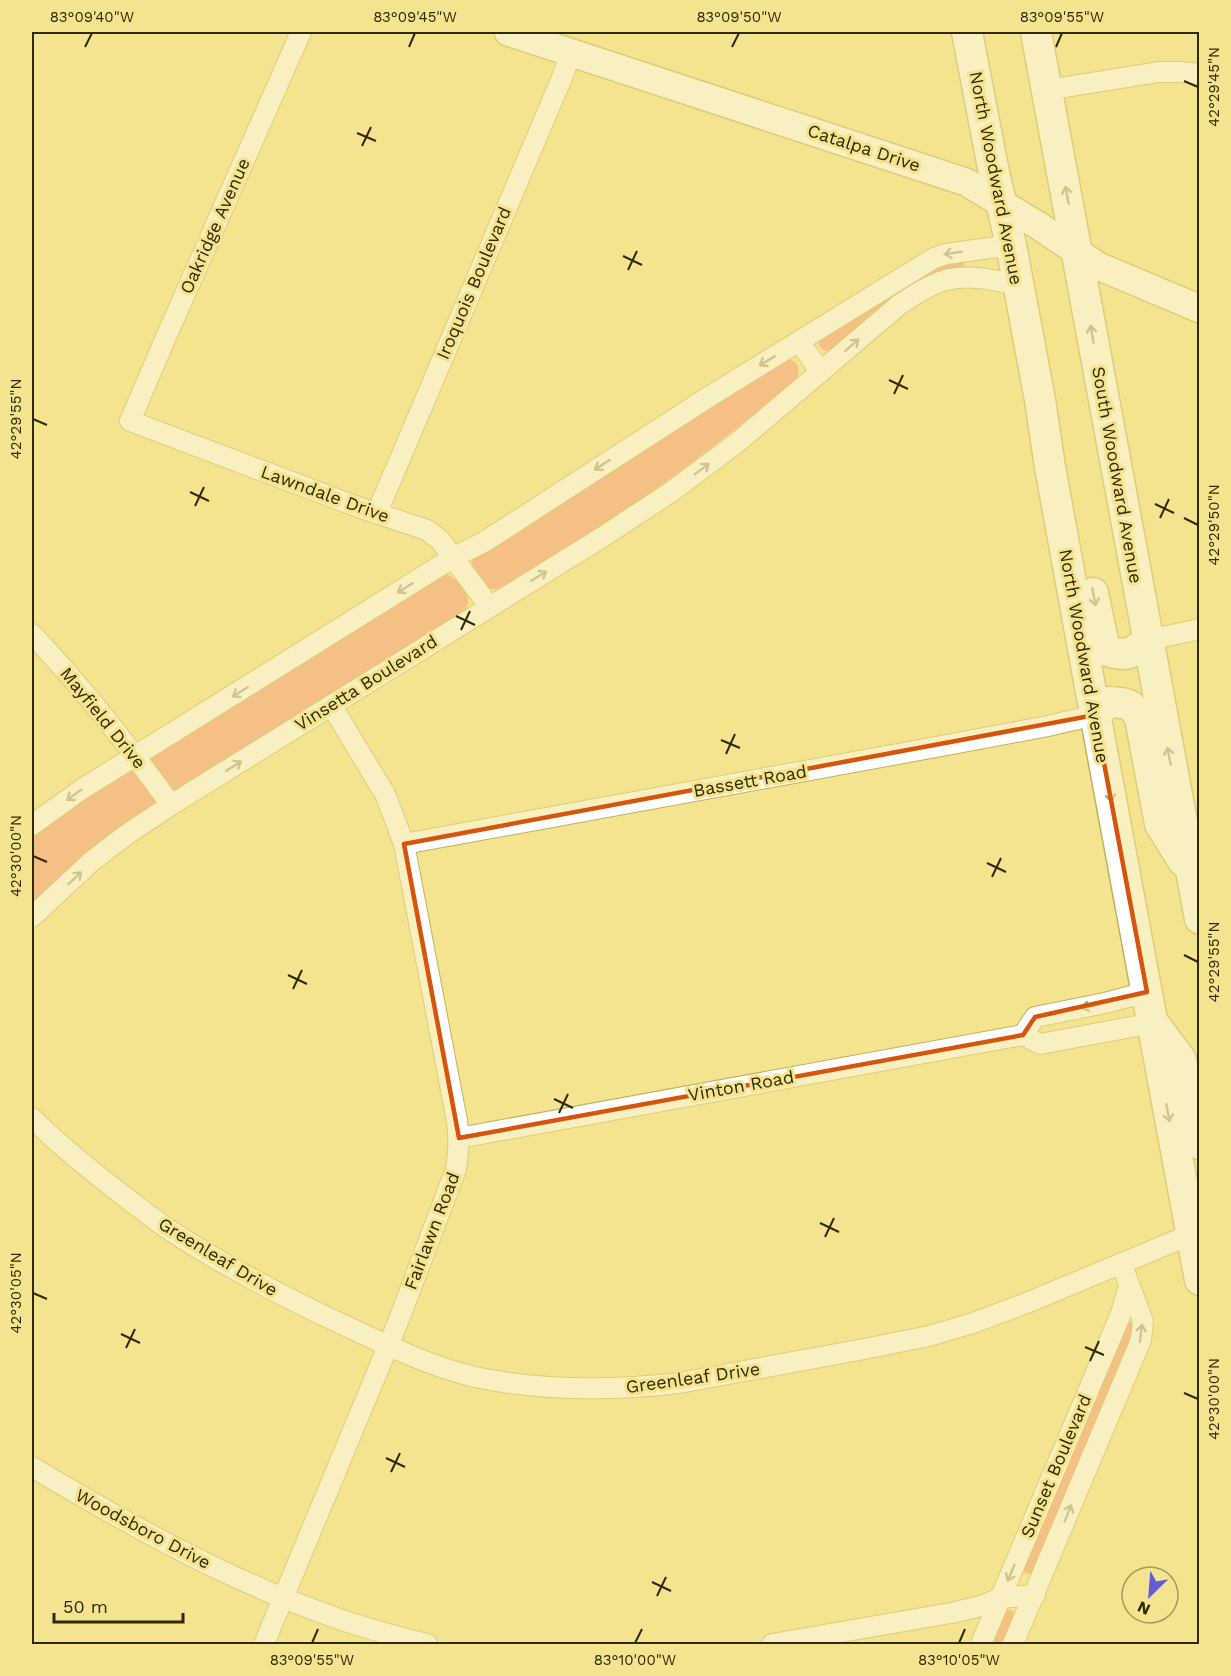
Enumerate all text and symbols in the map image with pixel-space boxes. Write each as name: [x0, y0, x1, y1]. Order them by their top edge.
text: 83°09'40"W: [50, 8, 134, 26]
text: 83°09'45"W: [373, 8, 457, 26]
text: 83°09'50"W: [696, 8, 782, 26]
text: 83°09'55"W: [1020, 8, 1104, 26]
text: 42°29'45"N: [1205, 47, 1223, 127]
street label: North Woodward Avenue: [965, 69, 1028, 286]
street label: Catalpa Drive: [805, 119, 923, 176]
street label: Oakridge Avenue: [175, 155, 254, 297]
one-way arrow: [1061, 185, 1072, 205]
street label: Iroquois Boulevard: [432, 203, 515, 362]
one-way arrow: [943, 248, 963, 259]
one-way arrow: [1086, 324, 1097, 344]
one-way arrow: [844, 338, 860, 351]
one-way arrow: [759, 356, 776, 368]
street label: South Woodward Avenue: [1088, 365, 1147, 585]
text: 42°29'55"N: [7, 379, 25, 459]
one-way arrow: [594, 459, 611, 471]
street label: Lawndale Drive: [258, 461, 392, 527]
one-way arrow: [694, 462, 710, 475]
text: 42°29'50"N: [1205, 484, 1223, 566]
street label: North Woodward Avenue: [1055, 547, 1114, 765]
one-way arrow: [530, 569, 547, 581]
one-way arrow: [397, 582, 414, 594]
one-way arrow: [1089, 587, 1100, 607]
street label: Vinsetta Boulevard: [291, 630, 441, 735]
street label: Mayfield Drive: [56, 663, 151, 773]
one-way arrow: [231, 685, 248, 698]
one-way arrow: [1163, 747, 1174, 767]
one-way arrow: [225, 759, 242, 772]
street label: Bassett Road: [691, 760, 808, 801]
one-way arrow: [1105, 783, 1116, 802]
one-way arrow: [66, 789, 83, 801]
text: 42°30'00"N: [7, 815, 25, 897]
one-way arrow: [67, 871, 82, 885]
text: 42°29'55"N: [1205, 922, 1223, 1002]
one-way arrow: [1081, 1001, 1100, 1012]
street label: Vinton Road: [686, 1066, 795, 1105]
one-way arrow: [1163, 1103, 1174, 1122]
street label: Fairlawn Road: [399, 1169, 464, 1293]
street label: Greenleaf Drive: [155, 1213, 282, 1300]
text: 42°30'05"N: [7, 1252, 25, 1334]
one-way arrow: [1136, 1324, 1147, 1343]
street label: Greenleaf Drive: [624, 1358, 761, 1397]
text: 42°30'00"N: [1205, 1358, 1223, 1440]
street label: Sunset Boulevard: [1016, 1391, 1095, 1541]
street label: Woodsboro Drive: [72, 1484, 214, 1573]
one-way arrow: [1063, 1504, 1074, 1523]
one-way arrow: [1005, 1564, 1016, 1582]
north arrow: [1120, 1565, 1180, 1625]
scale bar: [54, 1586, 183, 1624]
text: 50 m: [63, 1596, 108, 1617]
text: N: [1134, 1597, 1153, 1619]
text: 83°09'55"W: [270, 1651, 354, 1669]
text: 83°10'00"W: [594, 1651, 676, 1669]
text: 83°10'05"W: [918, 1651, 1000, 1669]

